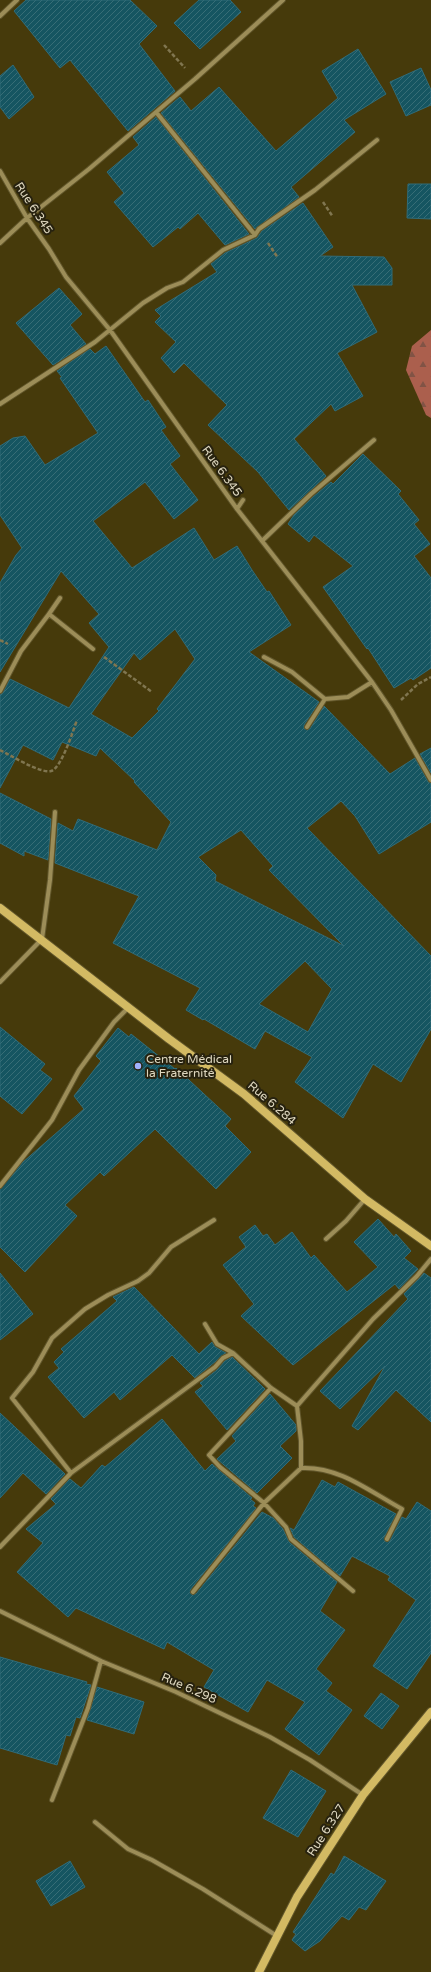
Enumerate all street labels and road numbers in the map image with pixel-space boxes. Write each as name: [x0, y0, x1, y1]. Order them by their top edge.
street label: Rue 6.345: [12, 179, 56, 237]
street label: Rue 6.345: [199, 443, 245, 499]
street label: Rue 6.284: [245, 1078, 299, 1128]
street label: Rue 6.298: [159, 1670, 219, 1706]
street label: Rue 6.327: [304, 1801, 348, 1859]

